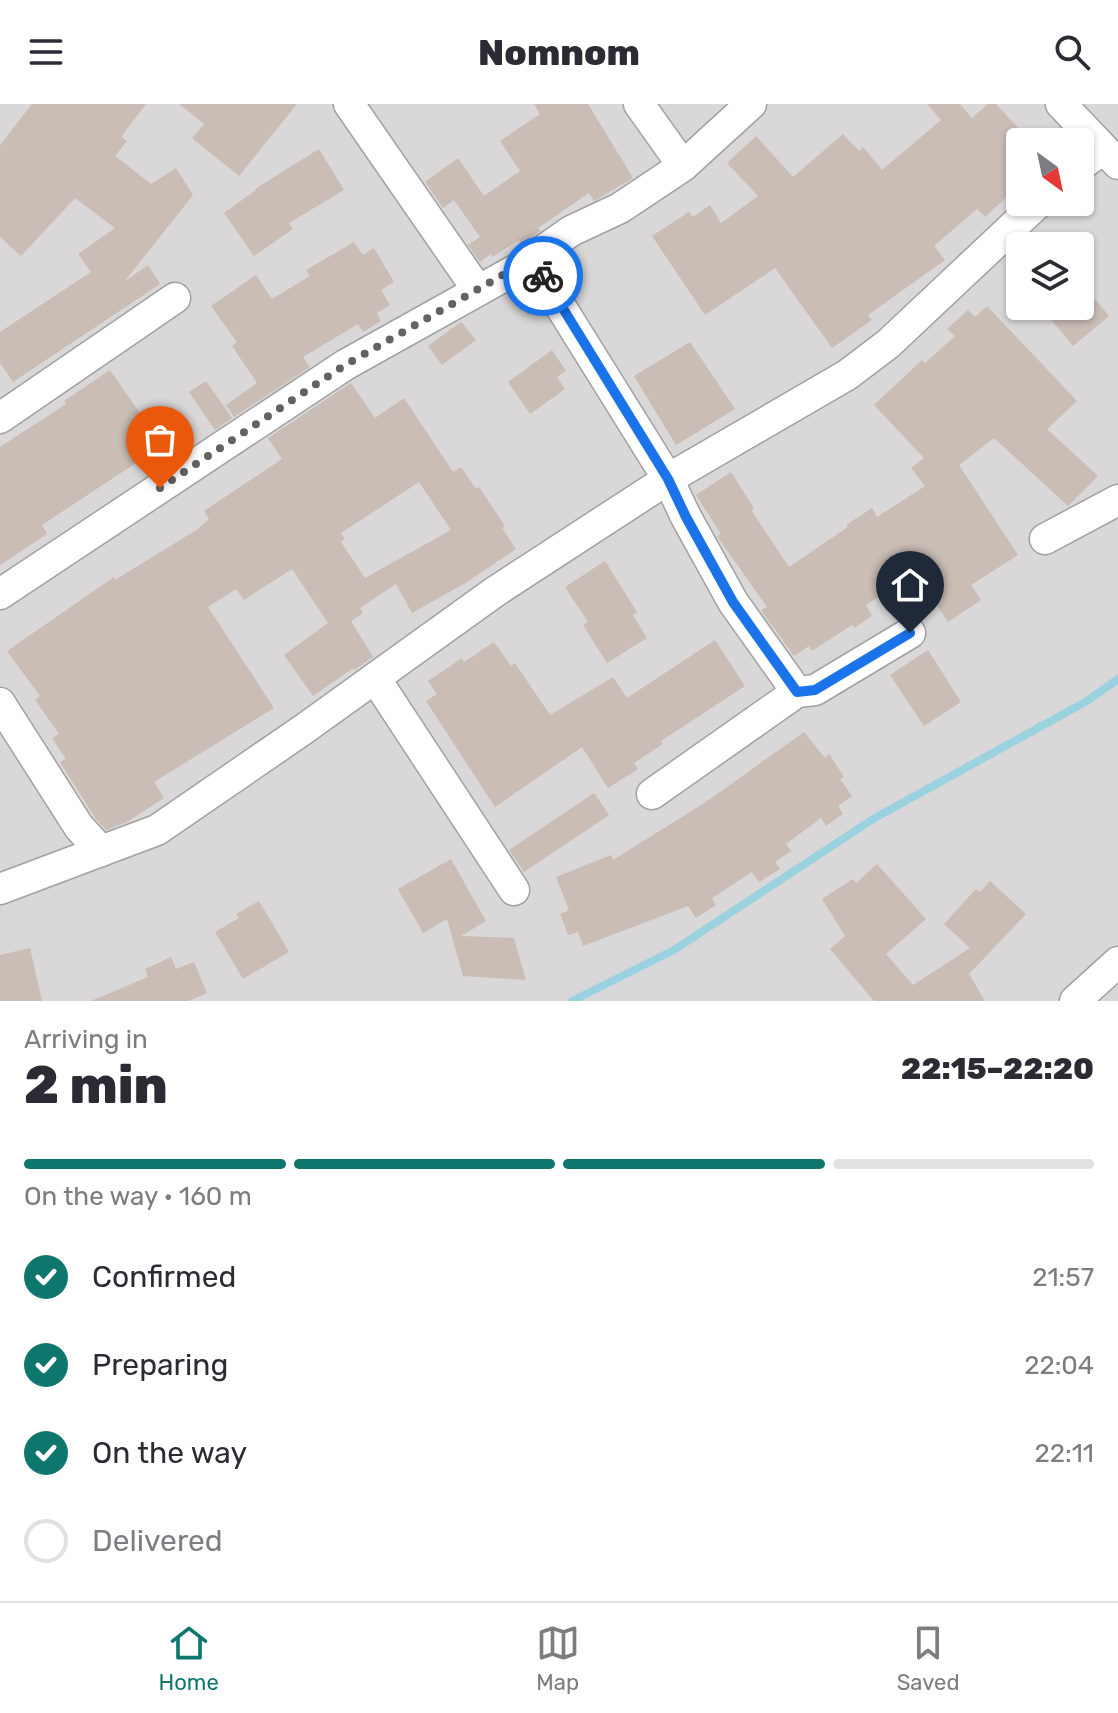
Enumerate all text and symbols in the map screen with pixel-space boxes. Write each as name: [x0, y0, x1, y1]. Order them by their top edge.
icon: menu: [24, 30, 68, 74]
icon: search: [1050, 30, 1094, 74]
text: Nomnom: [478, 31, 640, 74]
north arrow: [1006, 128, 1094, 216]
map controls: [1006, 128, 1094, 320]
button: layers: [1006, 232, 1094, 320]
courier: [503, 236, 583, 316]
icon: bike: [521, 254, 565, 298]
pin: [126, 406, 194, 488]
icon: bag: [138, 418, 182, 462]
pin: [876, 551, 944, 633]
icon: home: [888, 563, 932, 607]
text: Arriving in: [24, 1024, 148, 1055]
text: 22:15–22:20: [901, 1051, 1094, 1087]
text: 2 min: [24, 1054, 168, 1116]
text: On the way · 160 m: [24, 1181, 252, 1212]
icon: check: [24, 1255, 68, 1299]
text: Confirmed: [92, 1259, 236, 1295]
text: 21:57: [1032, 1262, 1094, 1293]
icon: check: [24, 1343, 68, 1387]
text: Preparing: [92, 1347, 228, 1383]
text: 22:04: [1024, 1350, 1094, 1381]
icon: check: [24, 1431, 68, 1475]
text: On the way: [92, 1435, 247, 1471]
text: 22:11: [1035, 1438, 1094, 1469]
text: Delivered: [92, 1523, 223, 1559]
tab: Home: [158, 1621, 219, 1696]
tab: Map: [536, 1621, 580, 1696]
tab: Saved: [897, 1621, 959, 1696]

